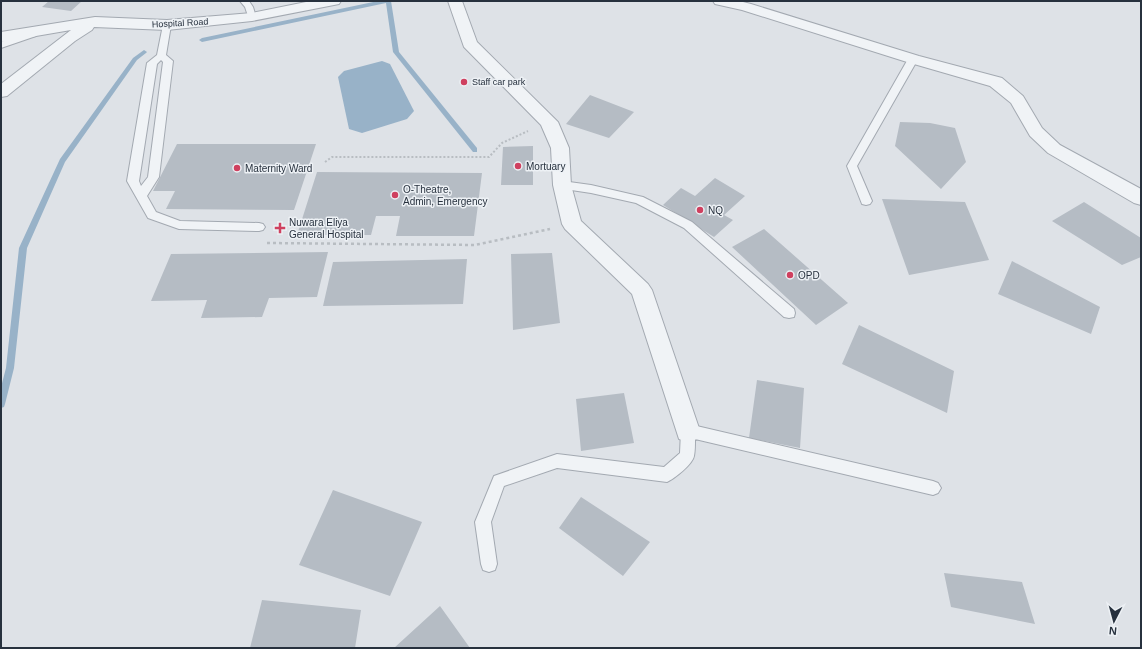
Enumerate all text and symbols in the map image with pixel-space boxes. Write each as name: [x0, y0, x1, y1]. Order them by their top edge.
street label: Hospital Road: [152, 17, 208, 29]
marker: Staff car park: [459, 77, 469, 87]
place label: Staff car park: [472, 77, 526, 87]
marker: Mortuary: [513, 161, 523, 171]
place label: Mortuary: [526, 161, 565, 172]
marker: Maternity Ward: [232, 163, 242, 173]
place label: Maternity Ward: [245, 163, 312, 174]
place label: O-Theatre, Admin, Emergency: [403, 184, 487, 207]
marker: O-Theatre, Admin, Emergency: [390, 190, 400, 200]
marker: NQ: [695, 205, 705, 215]
place label: NQ: [708, 205, 723, 216]
place label: Nuwara Eliya General Hospital: [289, 217, 363, 240]
marker: Nuwara Eliya General Hospital: [274, 222, 286, 234]
marker: OPD: [785, 270, 795, 280]
place label: OPD: [798, 270, 820, 281]
north arrow: [1094, 601, 1134, 641]
text: N: [1108, 625, 1118, 637]

